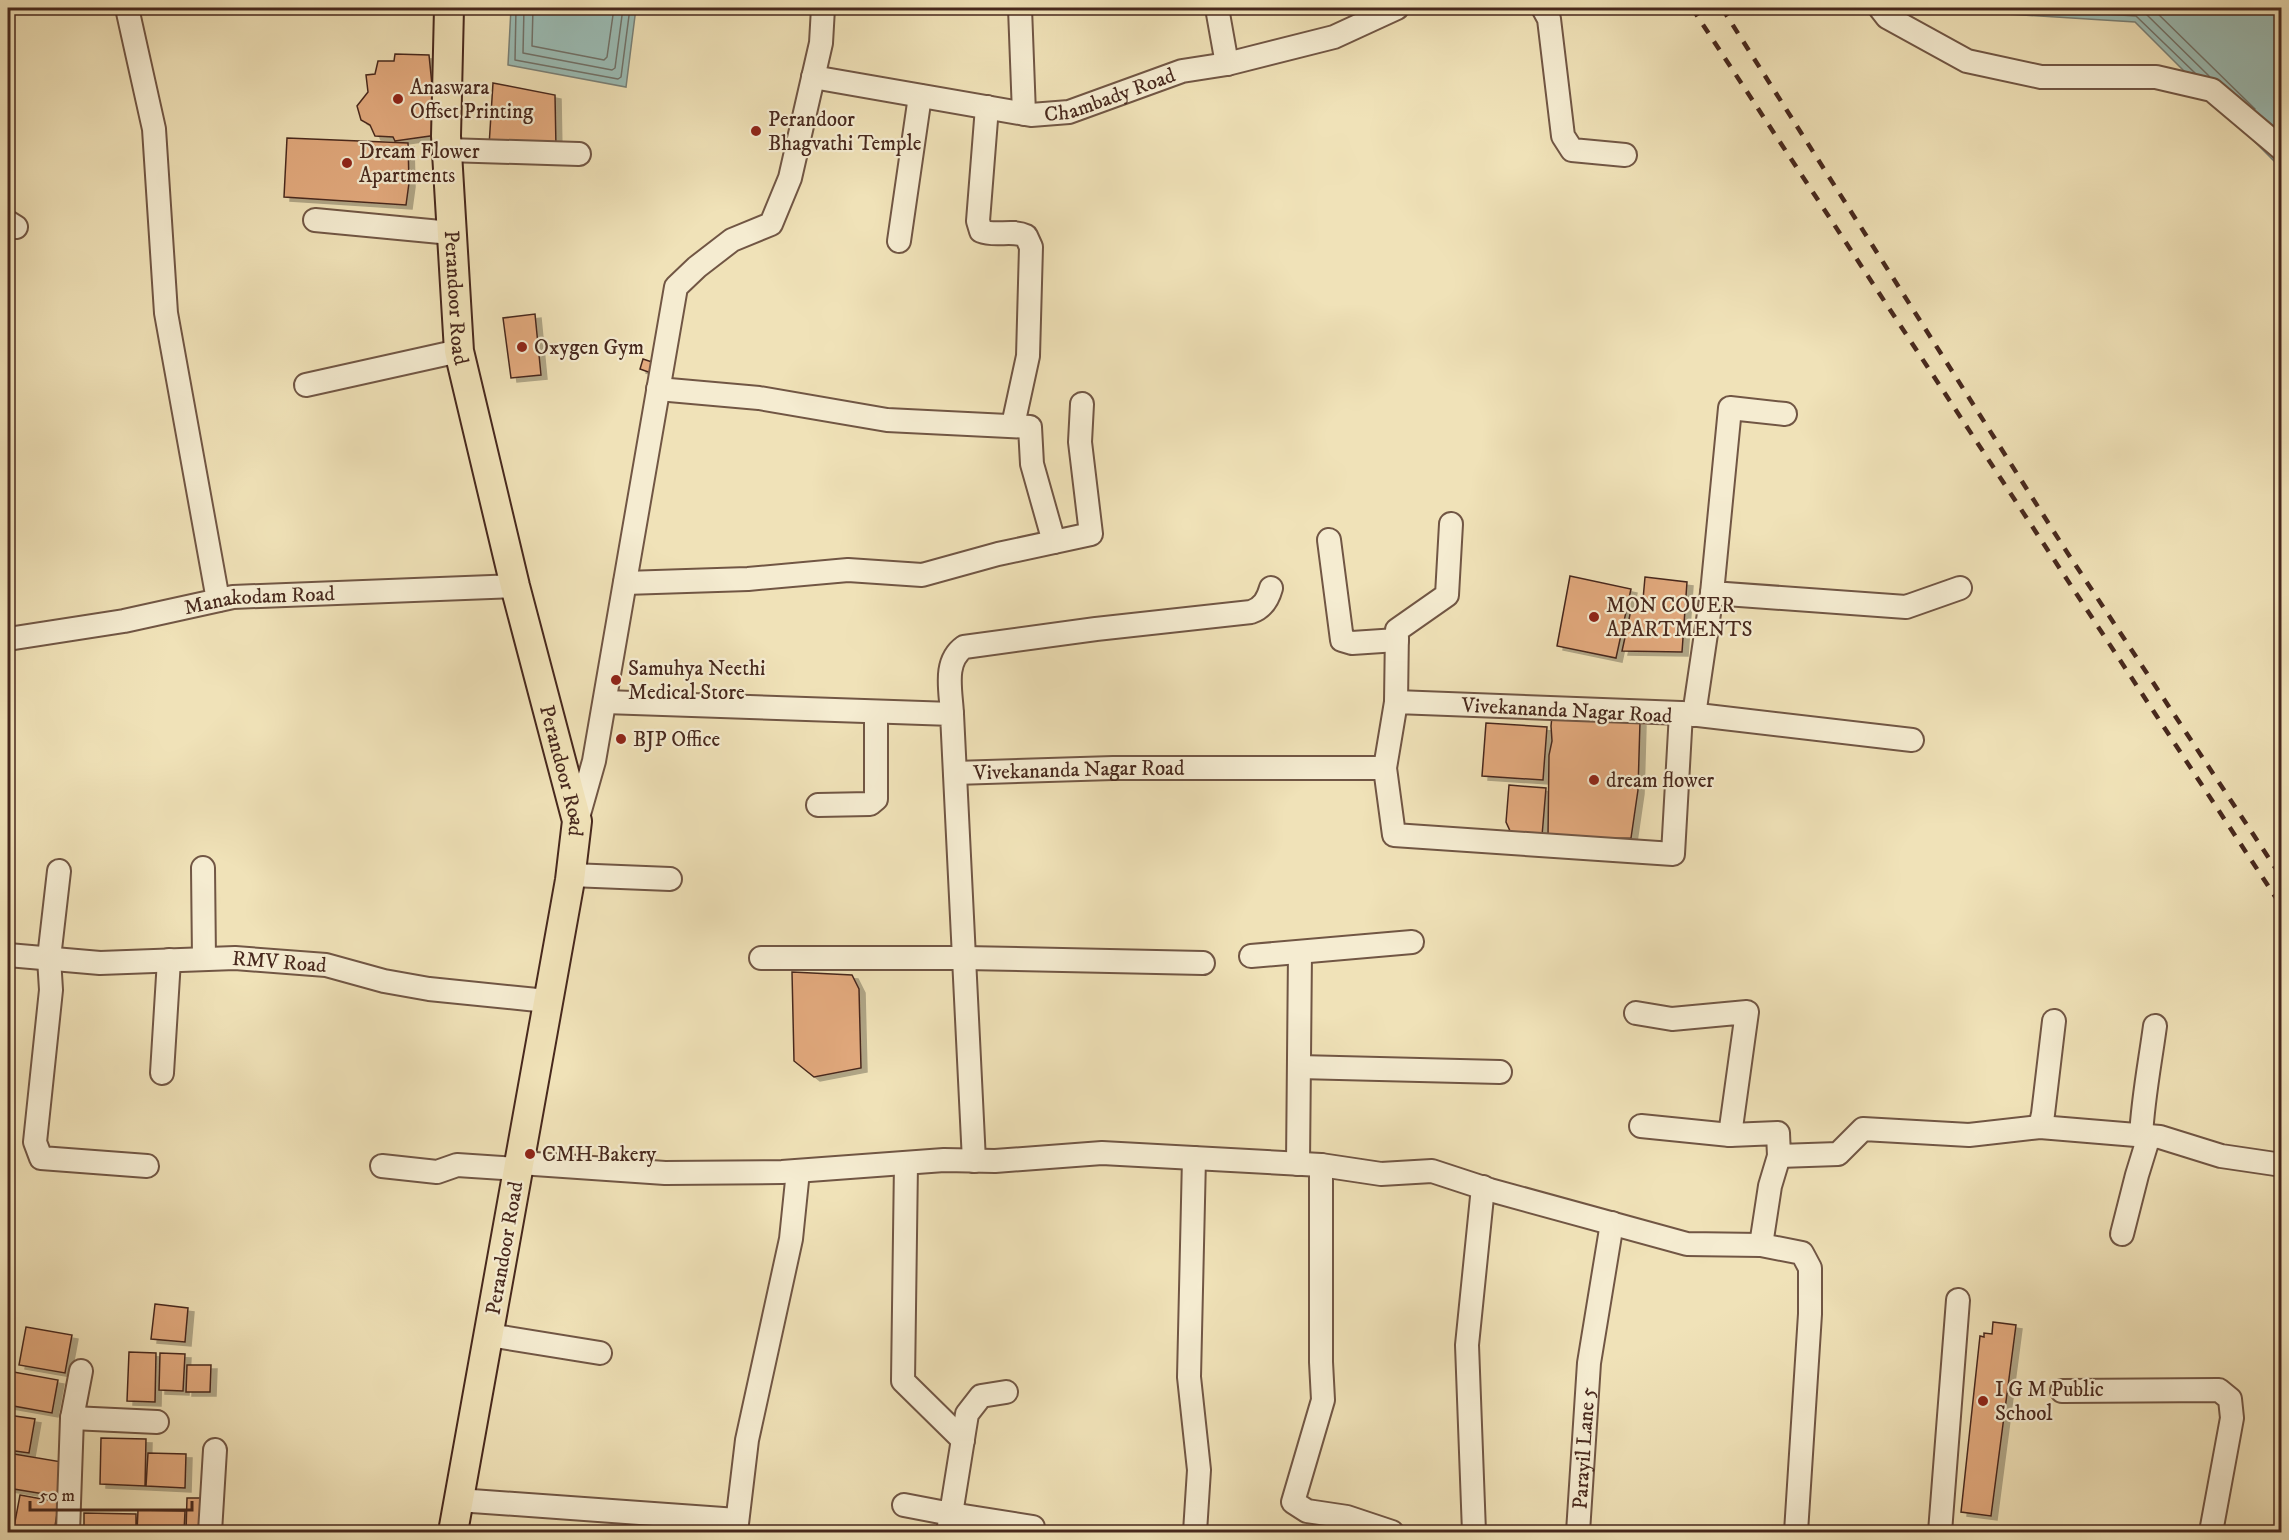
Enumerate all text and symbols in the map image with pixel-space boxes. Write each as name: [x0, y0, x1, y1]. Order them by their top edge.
street label: Chambady Road: [1043, 62, 1180, 128]
place label: Anaswara Offset Printing: [410, 75, 534, 125]
marker: Anaswara Offset Printing: [391, 92, 405, 106]
place label: Perandoor Bhagvathi Temple: [768, 107, 922, 157]
marker: Perandoor Bhagvathi Temple: [749, 124, 763, 138]
place label: Dream Flower Apartments: [359, 139, 480, 189]
marker: Dream Flower Apartments: [340, 156, 354, 170]
street label: Perandoor Road: [438, 230, 474, 368]
place label: Oxygen Gym: [534, 335, 644, 361]
marker: Oxygen Gym: [515, 340, 529, 354]
street label: Manakodam Road: [182, 581, 336, 621]
place label: MON COUER APARTMENTS: [1606, 593, 1752, 643]
marker: MON COUER APARTMENTS: [1587, 610, 1601, 624]
place label: Samuhya Neethi Medical Store: [628, 656, 765, 706]
marker: Samuhya Neethi Medical Store: [609, 673, 623, 687]
street label: Vivekananda Nagar Road: [1460, 692, 1674, 730]
street label: Perandoor Road: [533, 702, 589, 838]
place label: BJP Office: [633, 727, 720, 753]
marker: BJP Office: [614, 732, 628, 746]
street label: Vivekananda Nagar Road: [972, 756, 1185, 786]
place label: dream flower: [1606, 768, 1714, 794]
marker: dream flower: [1587, 773, 1601, 787]
street label: RMV Road: [231, 946, 328, 979]
place label: CMH Bakery: [542, 1142, 657, 1168]
marker: CMH Bakery: [523, 1147, 537, 1161]
street label: Perandoor Road: [480, 1179, 530, 1317]
place label: I G M Public School: [1995, 1377, 2104, 1427]
street label: Parayil Lane 5: [1567, 1386, 1601, 1510]
marker: I G M Public School: [1976, 1394, 1990, 1408]
scale bar: [30, 1474, 192, 1512]
text: 50 m: [39, 1485, 75, 1507]

